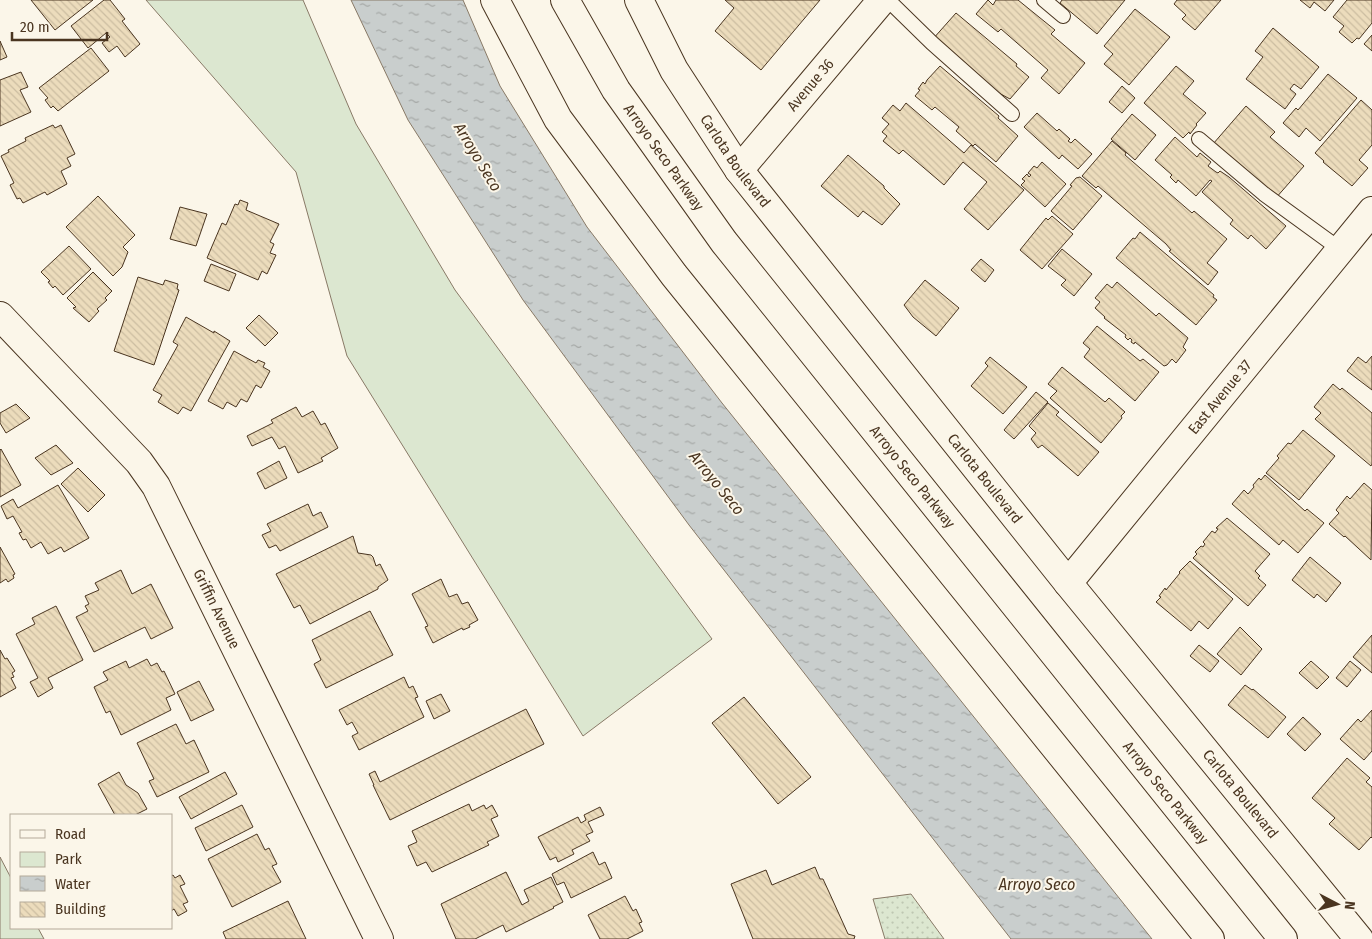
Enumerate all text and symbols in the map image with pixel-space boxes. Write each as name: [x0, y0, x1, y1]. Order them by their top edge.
scale bar: [12, 10, 108, 42]
text: 20 m: [20, 18, 50, 36]
street label: Avenue 36: [783, 55, 838, 115]
street label: Arroyo Seco Parkway: [620, 101, 708, 214]
street label: Carlota Boulevard: [696, 111, 774, 211]
water label: Arroyo Seco: [450, 118, 506, 195]
street label: East Avenue 37: [1184, 356, 1255, 438]
street label: Arroyo Seco Parkway: [866, 422, 959, 532]
street label: Carlota Boulevard: [944, 430, 1026, 527]
water label: Arroyo Seco: [685, 446, 748, 519]
street label: Griffin Avenue: [189, 566, 244, 652]
street label: Arroyo Seco Parkway: [1119, 738, 1213, 848]
street label: Carlota Boulevard: [1199, 746, 1282, 842]
legend: [10, 814, 172, 929]
text: Road: [55, 825, 86, 843]
text: Park: [55, 850, 82, 868]
text: Water: [55, 875, 91, 893]
water label: Arroyo Seco: [998, 875, 1075, 894]
north arrow: [1312, 879, 1362, 929]
text: Building: [55, 900, 106, 918]
text: N: [1341, 900, 1358, 910]

